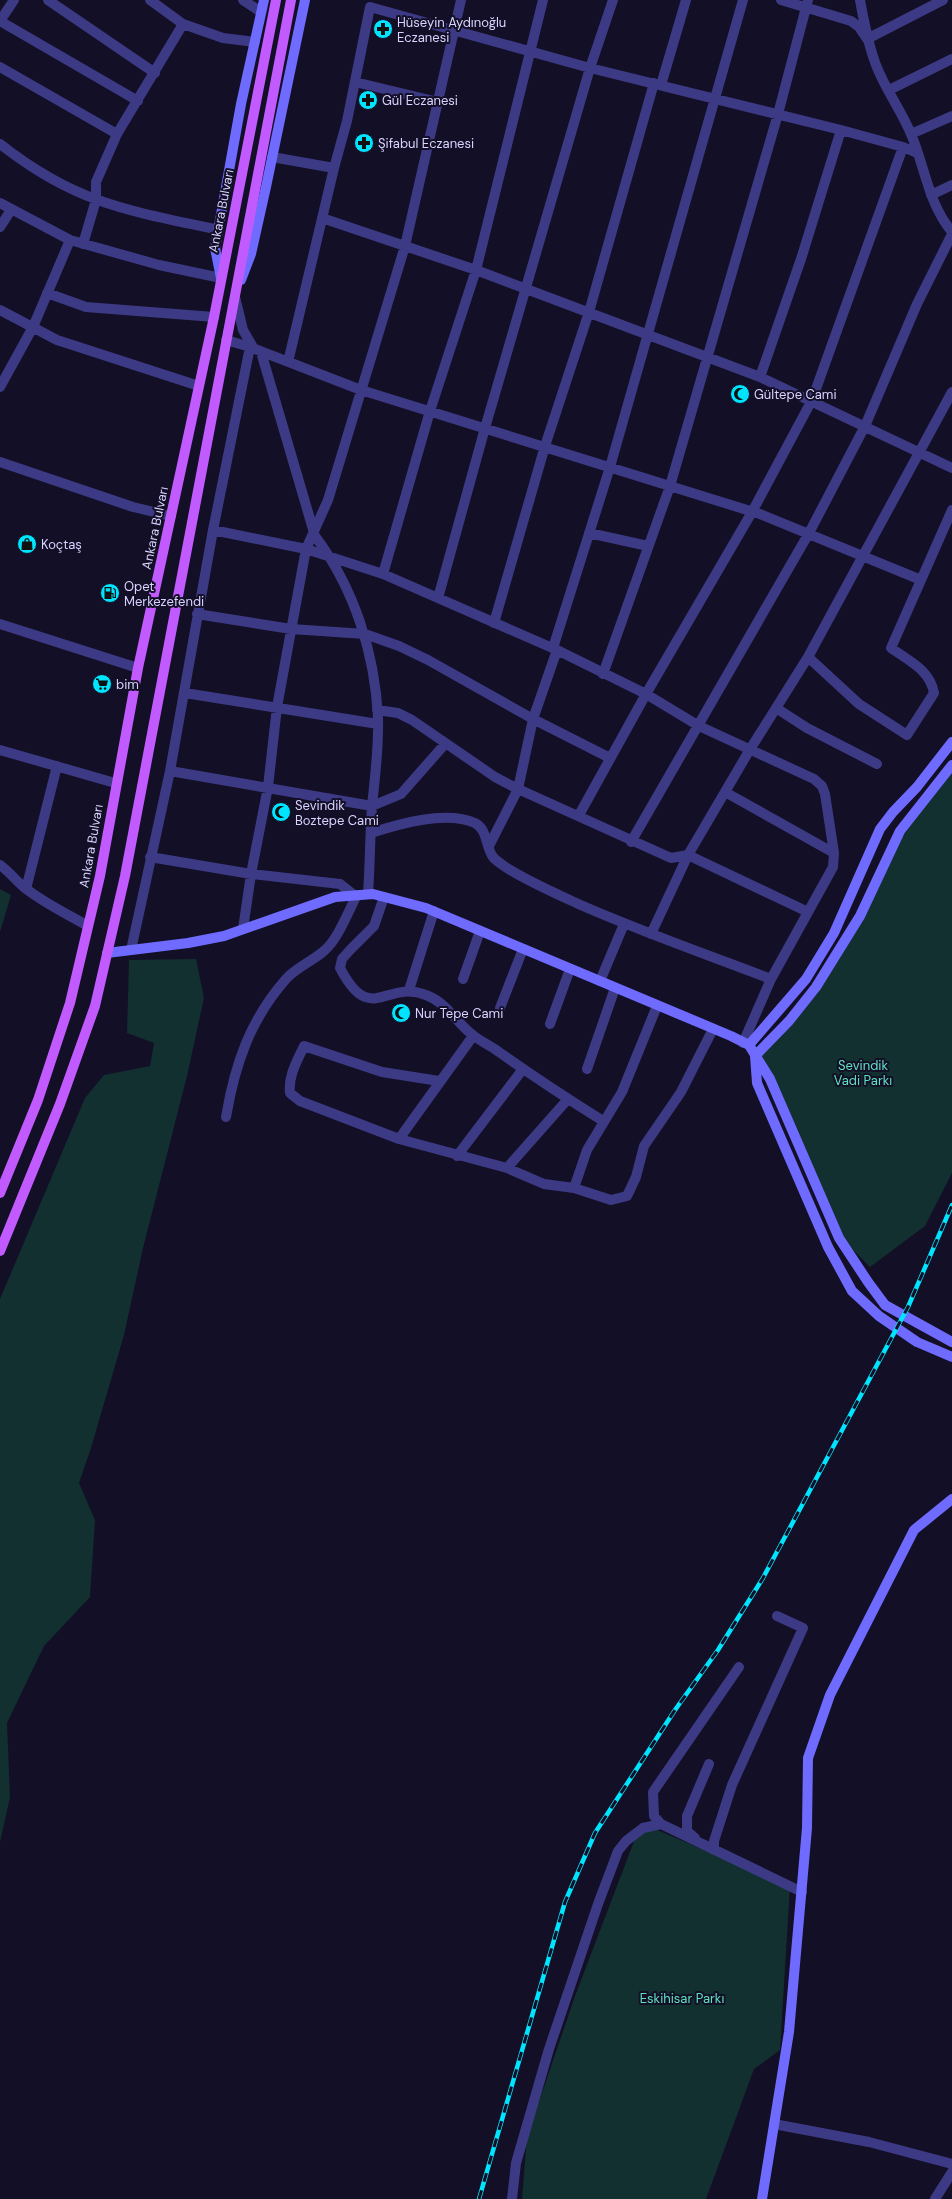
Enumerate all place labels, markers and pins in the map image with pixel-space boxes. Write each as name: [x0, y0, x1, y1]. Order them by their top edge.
place label: Hüseyin Aydınoğlu Eczanesi: [397, 14, 506, 46]
pharmacy icon: Hüseyin Aydınoğlu Eczanesi: [372, 18, 394, 40]
pharmacy icon: Gül Eczanesi: [357, 89, 379, 111]
place label: Gül Eczanesi: [382, 92, 458, 109]
pharmacy icon: Şifabul Eczanesi: [353, 132, 375, 154]
place label: Şifabul Eczanesi: [378, 135, 474, 152]
mosque icon: Gültepe Cami: [729, 383, 751, 405]
place label: Gültepe Cami: [754, 386, 837, 403]
shop icon: Koçtaş: [16, 533, 38, 555]
place label: Koçtaş: [41, 536, 82, 553]
place label: Opet Merkezefendi: [124, 578, 204, 610]
fuel station icon: Opet Merkezefendi: [99, 582, 121, 604]
supermarket icon: bim: [91, 673, 113, 695]
place label: bim: [116, 676, 139, 693]
place label: Sevindik Boztepe Cami: [295, 797, 379, 829]
mosque icon: Sevindik Boztepe Cami: [270, 801, 292, 823]
mosque icon: Nur Tepe Cami: [390, 1002, 412, 1024]
place label: Nur Tepe Cami: [415, 1005, 503, 1022]

